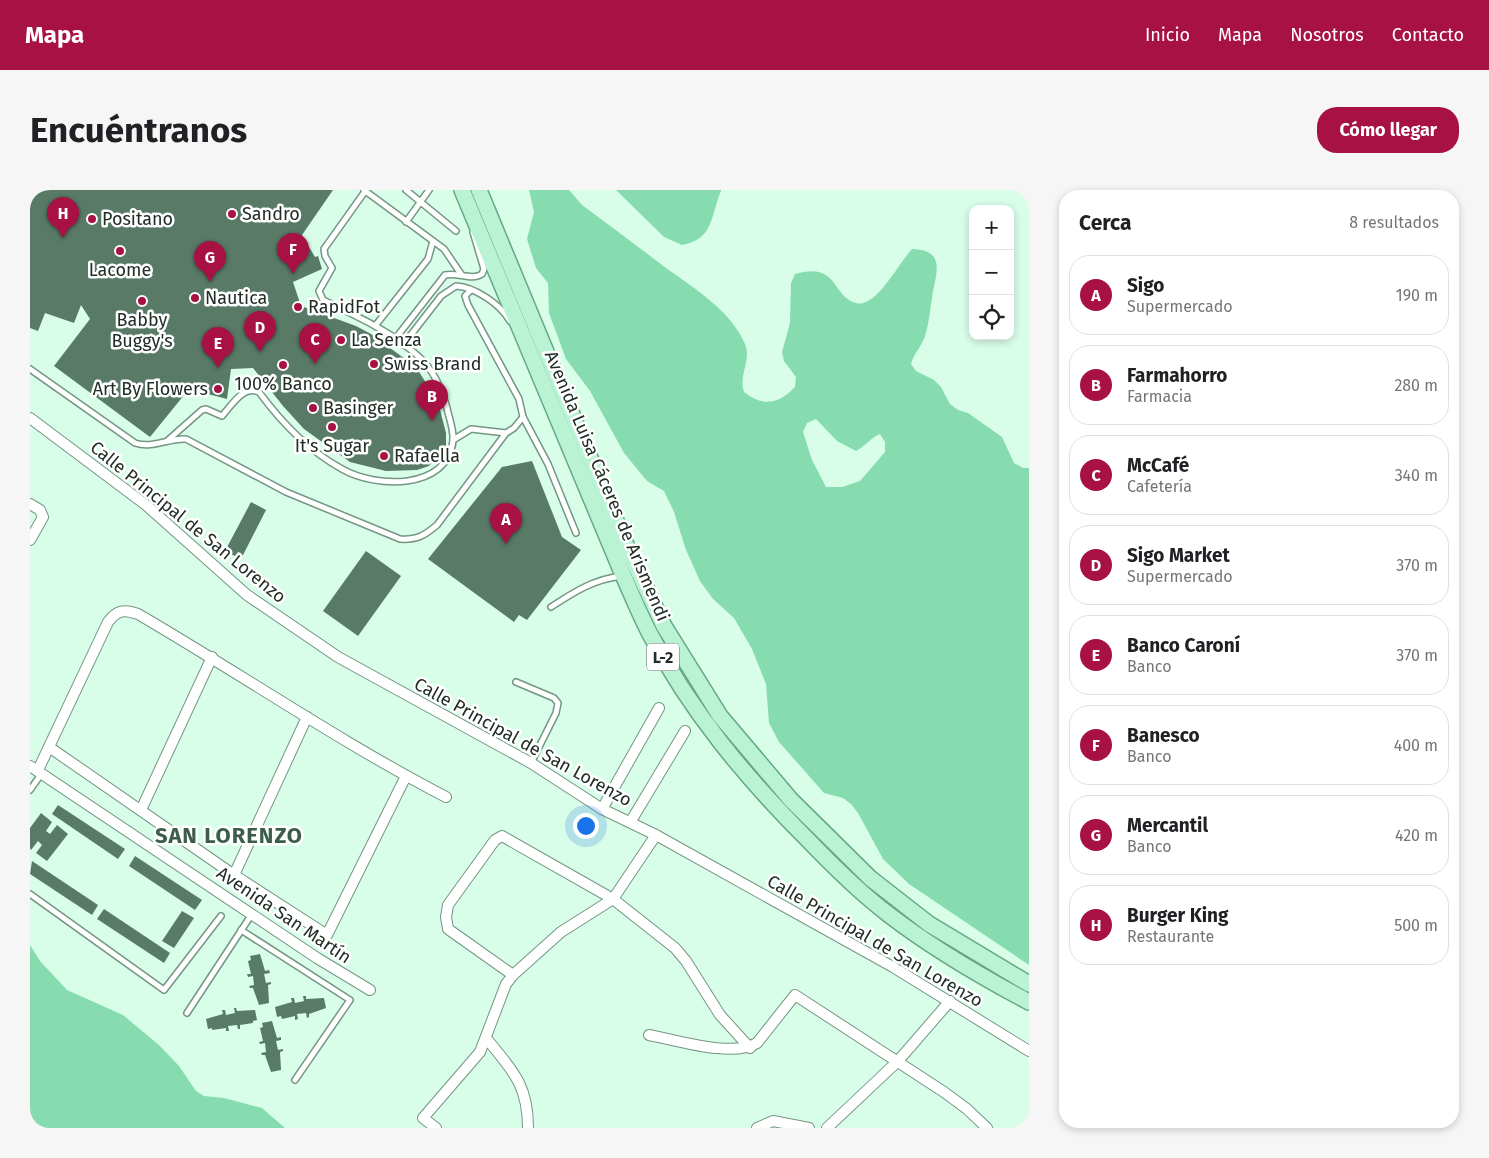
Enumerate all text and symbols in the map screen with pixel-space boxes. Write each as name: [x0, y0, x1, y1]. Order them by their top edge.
text: Mapa: [25, 21, 84, 49]
text: Inicio: [1145, 24, 1190, 46]
text: Mapa: [1218, 24, 1262, 46]
text: Nosotros: [1290, 24, 1364, 46]
text: Contacto: [1392, 24, 1464, 46]
button: Cómo llegar: [1317, 107, 1459, 153]
text: Encuéntranos: [30, 109, 247, 151]
pin: H: [47, 197, 79, 238]
place label: Sandro: [242, 203, 300, 225]
map controls: [969, 205, 1014, 340]
button: +: [969, 205, 1014, 250]
place label: Positano: [102, 208, 173, 230]
marker: Sandro: [226, 208, 238, 220]
text: Cerca: [1079, 210, 1131, 236]
marker: Positano: [86, 213, 98, 225]
text: 8 resultados: [1349, 213, 1439, 232]
pin: F: [277, 233, 309, 274]
pin: G: [194, 241, 226, 282]
marker: Lacome: [114, 245, 126, 257]
button: −: [969, 250, 1014, 295]
place label: Lacome: [89, 259, 151, 281]
text: Sigo: [1127, 274, 1164, 297]
text: A: [1091, 286, 1101, 305]
text: 190 m: [1396, 286, 1438, 305]
place label: Nautica: [205, 287, 267, 309]
marker: Nautica: [189, 292, 201, 304]
marker: Babby Buggy's: [136, 295, 148, 307]
button: locate: [969, 295, 1014, 340]
place label: RapidFot: [308, 296, 381, 318]
text: Supermercado: [1127, 297, 1233, 316]
marker: RapidFot: [292, 301, 304, 313]
place label: Babby Buggy's: [111, 309, 173, 352]
pin: D: [244, 311, 276, 352]
pin: C: [299, 323, 331, 364]
pin: E: [202, 327, 234, 368]
place label: La Senza: [351, 329, 422, 351]
marker: La Senza: [335, 334, 347, 346]
street label: Avenida Luisa Cáceres de Arismendi: [540, 347, 674, 625]
place label: Swiss Brand: [384, 353, 482, 375]
marker: Swiss Brand: [368, 358, 380, 370]
marker: 100% Banco: [277, 359, 289, 371]
text: Farmahorro: [1127, 364, 1227, 387]
place label: 100% Banco: [234, 373, 332, 395]
text: B: [1091, 376, 1101, 395]
text: 280 m: [1394, 376, 1438, 395]
place label: Art By Flowers: [93, 378, 208, 400]
pin: B: [416, 380, 448, 421]
marker: Art By Flowers: [212, 383, 224, 395]
text: Farmacia: [1127, 387, 1192, 406]
place label: Basinger: [323, 397, 393, 419]
marker: Basinger: [307, 402, 319, 414]
marker: It's Sugar: [326, 421, 338, 433]
place label: It's Sugar: [295, 435, 369, 457]
street label: Calle Principal de San Lorenzo: [86, 436, 290, 608]
place label: Rafaella: [394, 445, 460, 467]
marker: Rafaella: [378, 450, 390, 462]
text: McCafé: [1127, 454, 1189, 477]
text: C: [1091, 466, 1101, 485]
text: 340 m: [1395, 466, 1438, 485]
text: Cafetería: [1127, 477, 1192, 496]
pin: A: [490, 503, 522, 544]
text: Sigo Market: [1127, 544, 1230, 567]
text: D: [1091, 556, 1101, 575]
text: 370 m: [1396, 556, 1438, 575]
text: Supermercado: [1127, 567, 1233, 586]
text: Banco Caroní: [1127, 634, 1240, 657]
road number: L-2: [647, 644, 679, 671]
text: E: [1092, 646, 1100, 665]
text: 370 m: [1396, 646, 1438, 665]
text: Banco: [1127, 657, 1171, 676]
street label: Calle Principal de San Lorenzo: [410, 673, 636, 811]
text: Banesco: [1127, 724, 1200, 747]
text: F: [1092, 736, 1100, 755]
text: 400 m: [1394, 736, 1438, 755]
text: Banco: [1127, 747, 1171, 766]
your location: [573, 813, 599, 839]
text: Mercantil: [1127, 814, 1208, 837]
district label: SAN LORENZO: [155, 822, 303, 849]
text: G: [1091, 826, 1101, 845]
text: 420 m: [1395, 826, 1438, 845]
text: Banco: [1127, 837, 1171, 856]
street label: Avenida San Martín: [212, 862, 356, 968]
street label: Calle Principal de San Lorenzo: [763, 870, 987, 1012]
text: Burger King: [1127, 904, 1228, 927]
text: H: [1091, 916, 1101, 935]
text: 500 m: [1394, 916, 1438, 935]
text: Restaurante: [1127, 927, 1214, 946]

